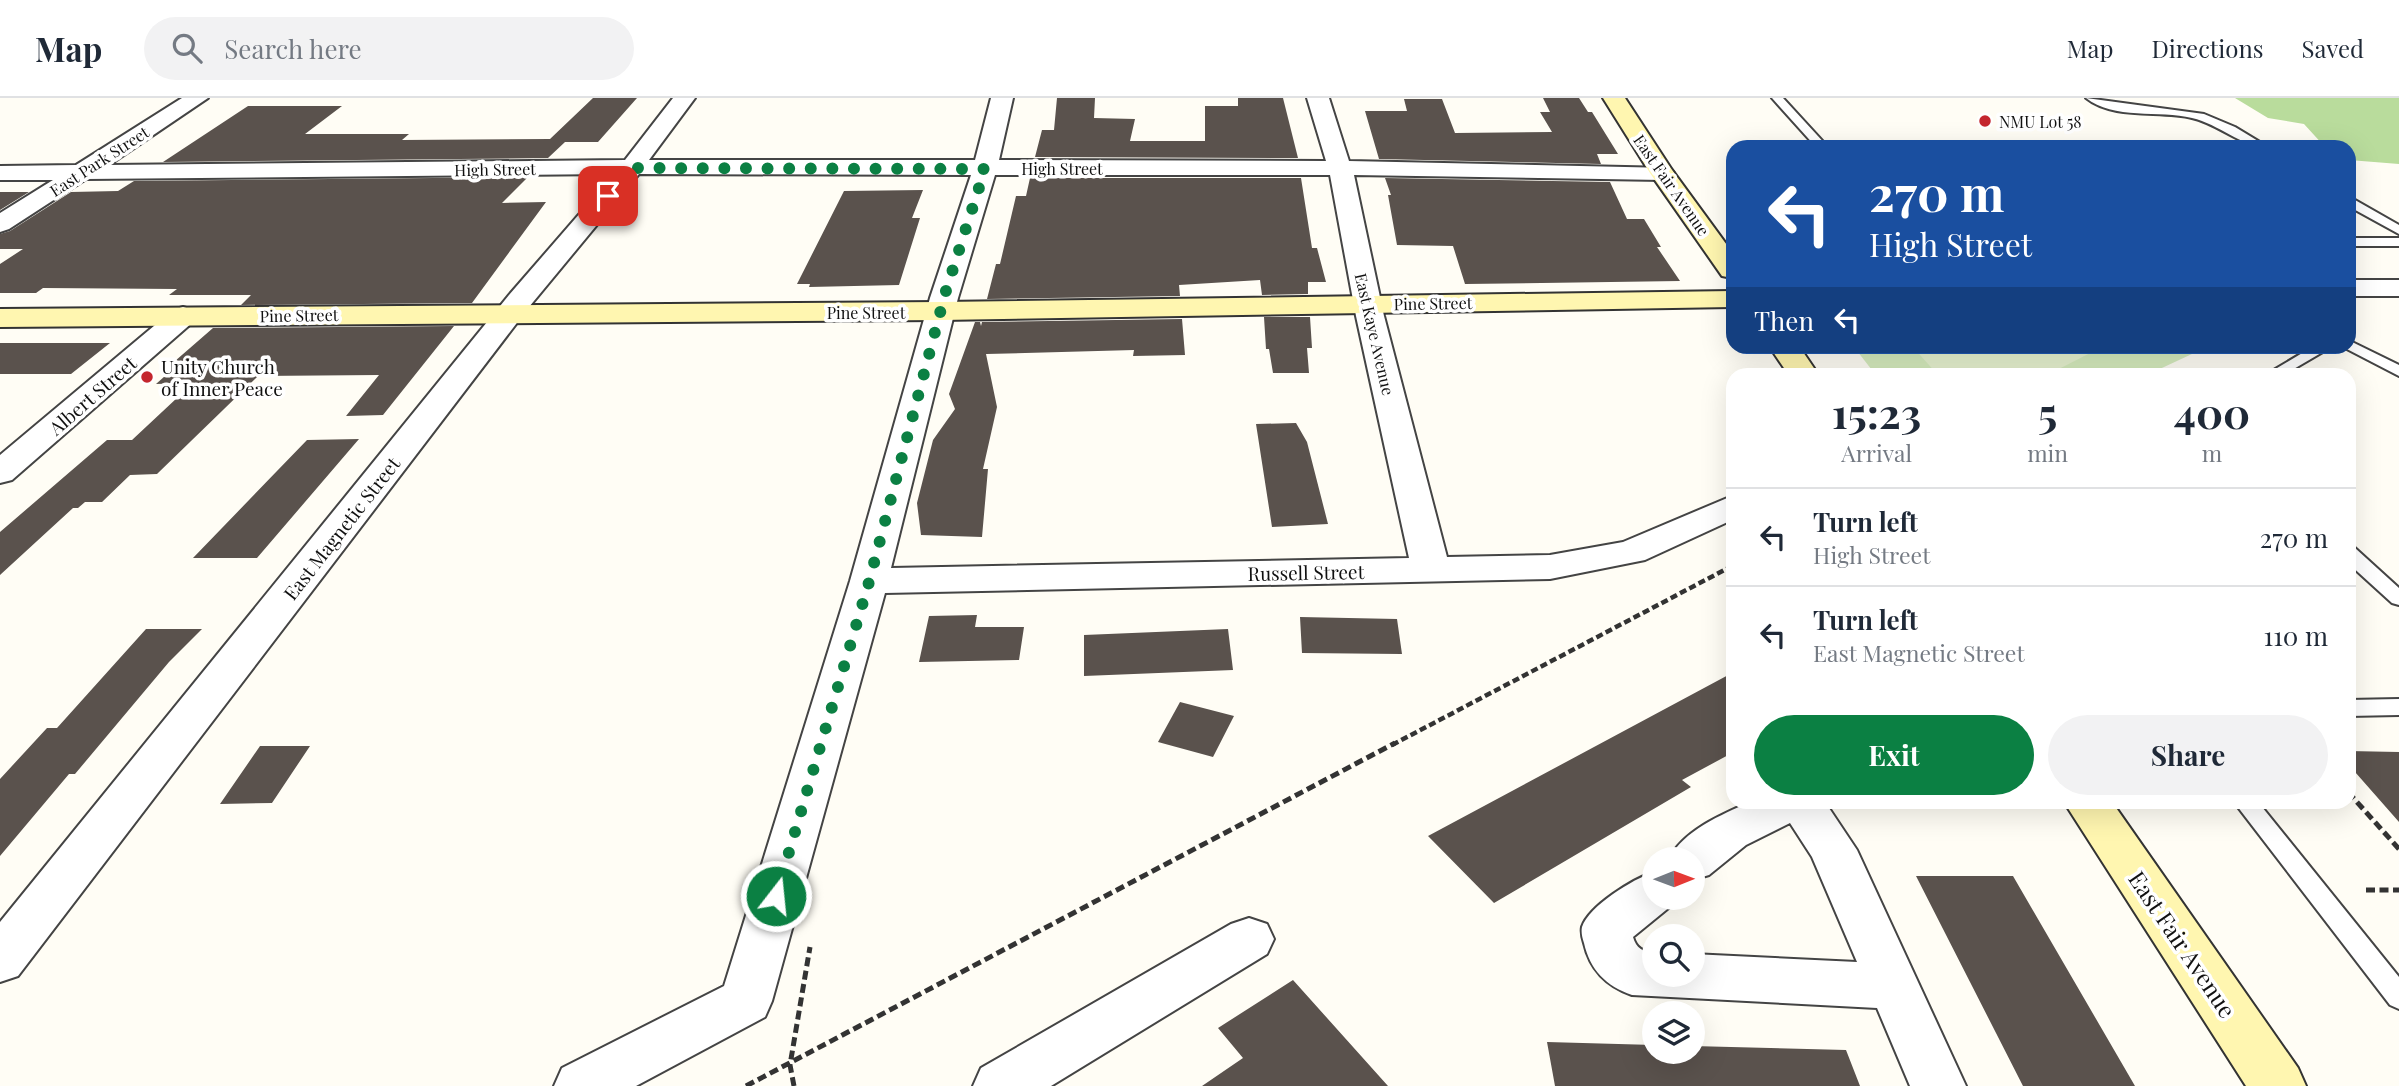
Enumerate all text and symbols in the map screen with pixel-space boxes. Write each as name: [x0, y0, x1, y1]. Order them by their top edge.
search box: [144, 17, 634, 80]
text: Map: [35, 26, 102, 70]
icon: search: [168, 29, 206, 67]
text: Search here: [224, 31, 362, 66]
text: Map: [2067, 32, 2113, 64]
text: Directions: [2151, 32, 2264, 64]
text: Saved: [2302, 32, 2364, 64]
place label: NMU Lot 58: [1999, 111, 2082, 132]
marker: NMU Lot 58: [1977, 113, 1993, 129]
street label: East Park Street: [46, 121, 153, 201]
street label: East Fair Avenue: [1629, 130, 1715, 240]
street label: High Street: [454, 158, 536, 180]
street label: High Street: [1021, 158, 1103, 179]
text: 270 m: [1869, 159, 2004, 224]
pin: [578, 166, 638, 226]
icon: left: [1754, 168, 1845, 259]
icon: arrive: [589, 177, 627, 215]
text: High Street: [1869, 222, 2032, 265]
street label: East Kaye Avenue: [1351, 271, 1399, 397]
street label: Pine Street: [1394, 292, 1473, 314]
icon: left: [1828, 301, 1866, 339]
street label: Pine Street: [827, 302, 906, 323]
text: Then: [1754, 303, 1814, 338]
street label: Pine Street: [260, 304, 339, 326]
street label: Albert Street: [42, 349, 142, 441]
place label: Unity Church of Inner Peace: [161, 353, 283, 401]
marker: Unity Church of Inner Peace: [139, 369, 155, 385]
text: 15:23: [1832, 384, 1921, 440]
text: 5: [2038, 384, 2057, 440]
text: 400: [2174, 384, 2250, 440]
text: Arrival: [1841, 437, 1912, 468]
text: min: [2027, 437, 2068, 468]
text: m: [2202, 437, 2222, 468]
street label: East Magnetic Street: [277, 451, 405, 605]
text: Turn left: [1813, 504, 1918, 539]
icon: left: [1754, 518, 1792, 556]
text: 270 m: [2260, 520, 2328, 555]
text: High Street: [1813, 539, 1930, 570]
street label: Russell Street: [1247, 558, 1365, 586]
text: Turn left: [1813, 602, 1918, 637]
icon: left: [1754, 616, 1792, 654]
text: 110 m: [2264, 618, 2328, 653]
text: East Magnetic Street: [1813, 637, 2025, 668]
button: Exit: [1754, 715, 2034, 795]
button: Share: [2048, 715, 2328, 795]
north arrow: [1642, 847, 1704, 910]
map controls: [1642, 847, 1705, 1064]
position arrow: [739, 859, 813, 933]
street label: East Fair Avenue: [2122, 865, 2244, 1023]
button: search: [1642, 924, 1705, 987]
button: layers: [1642, 1001, 1705, 1064]

